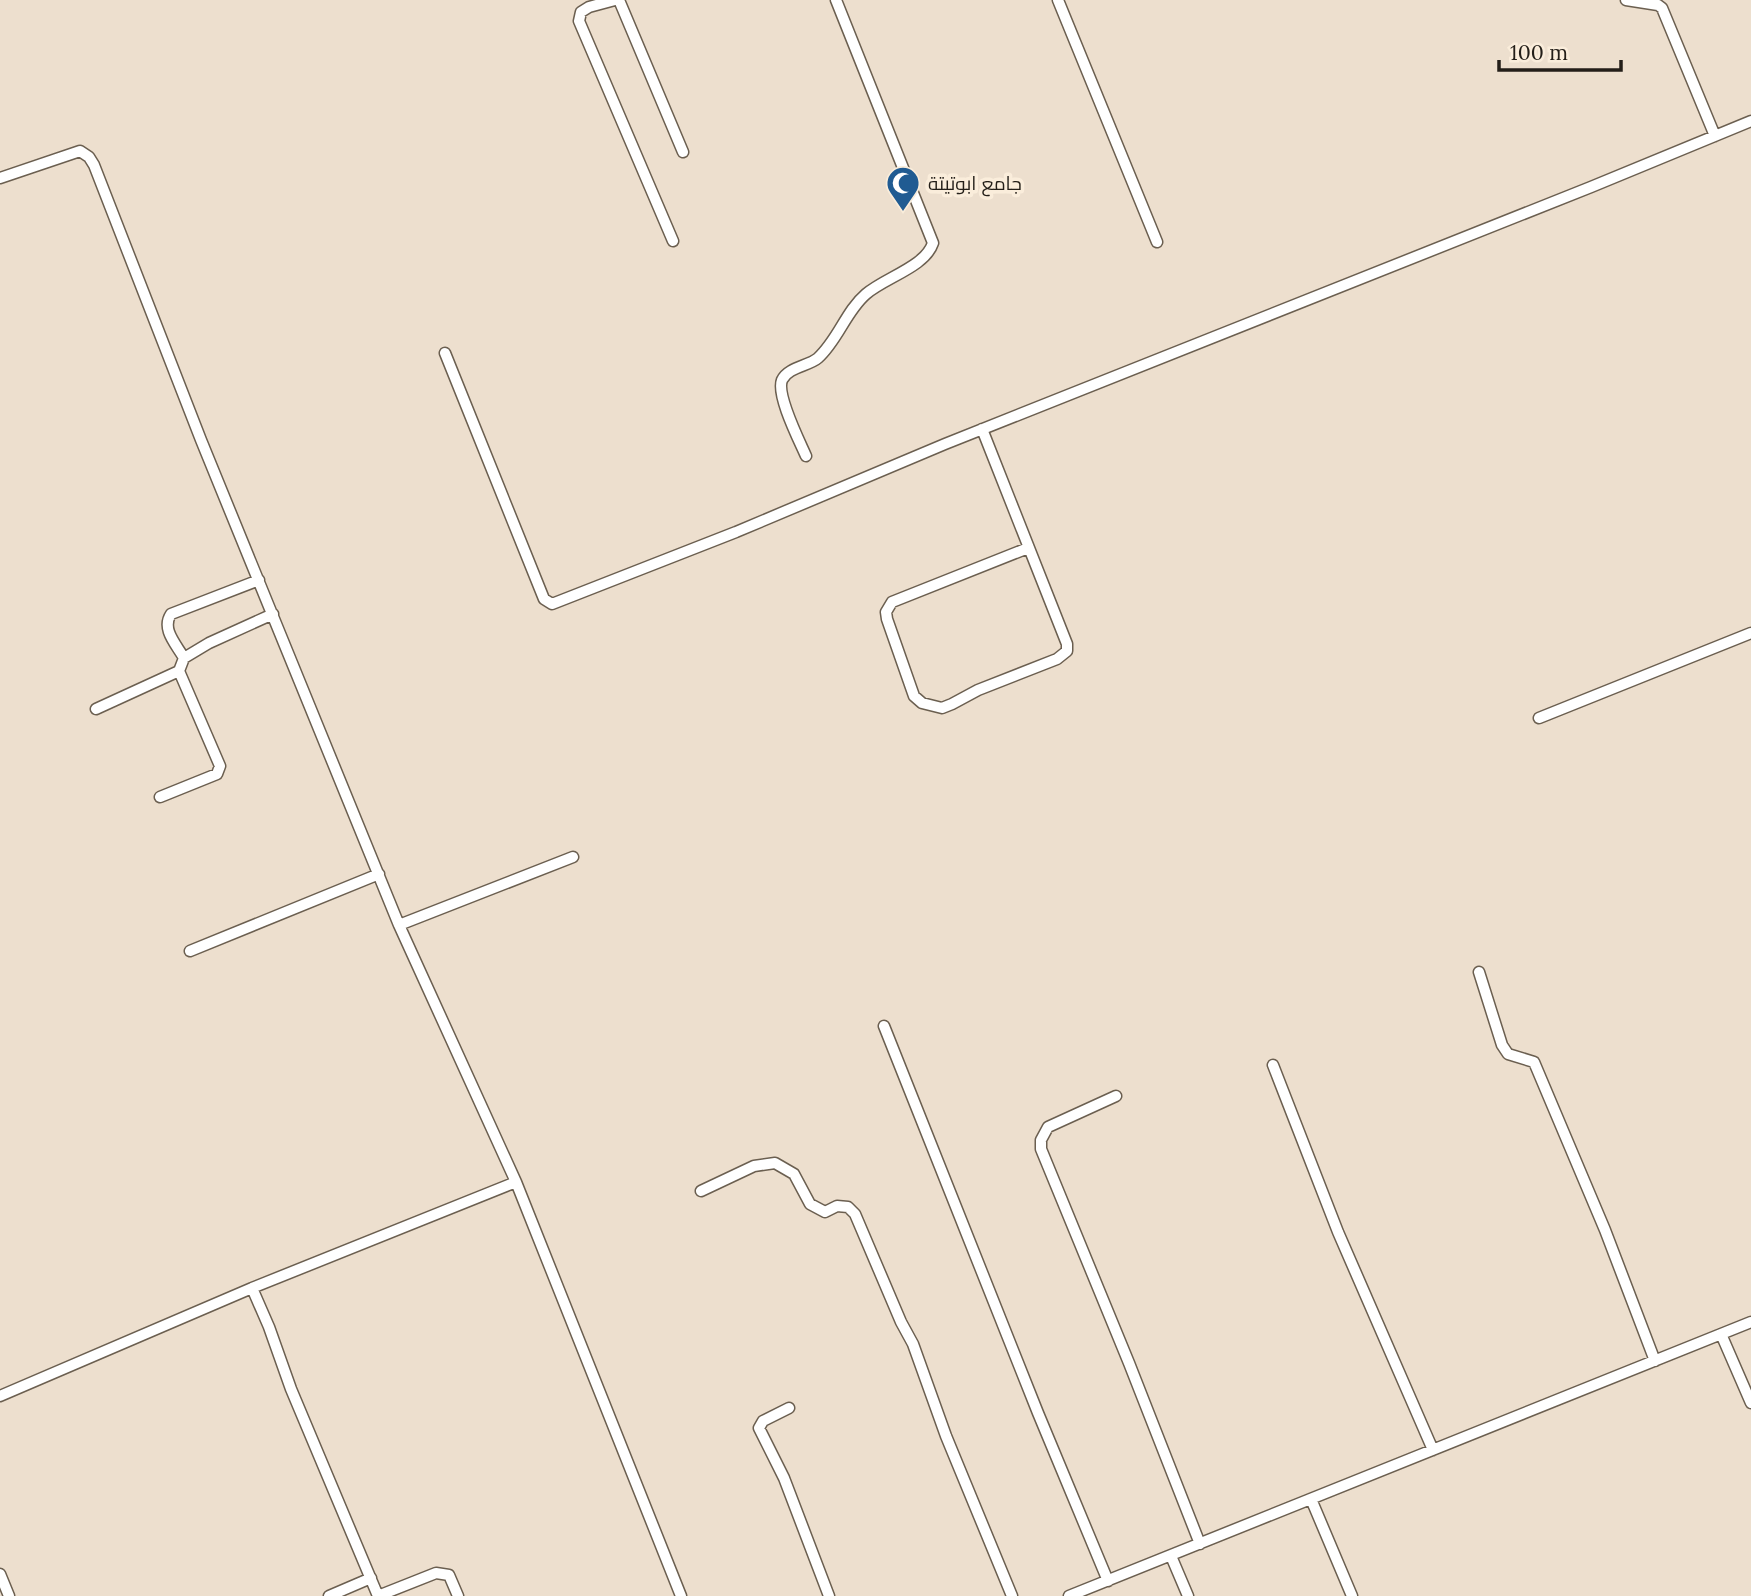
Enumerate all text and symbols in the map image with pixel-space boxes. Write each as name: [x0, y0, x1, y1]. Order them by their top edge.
scale bar: [1499, 28, 1622, 72]
text: 100 m: [1510, 39, 1568, 66]
mosque icon: جامع ابوتيتة: [884, 164, 922, 213]
place label: جامع ابوتيتة: [928, 171, 1022, 197]

